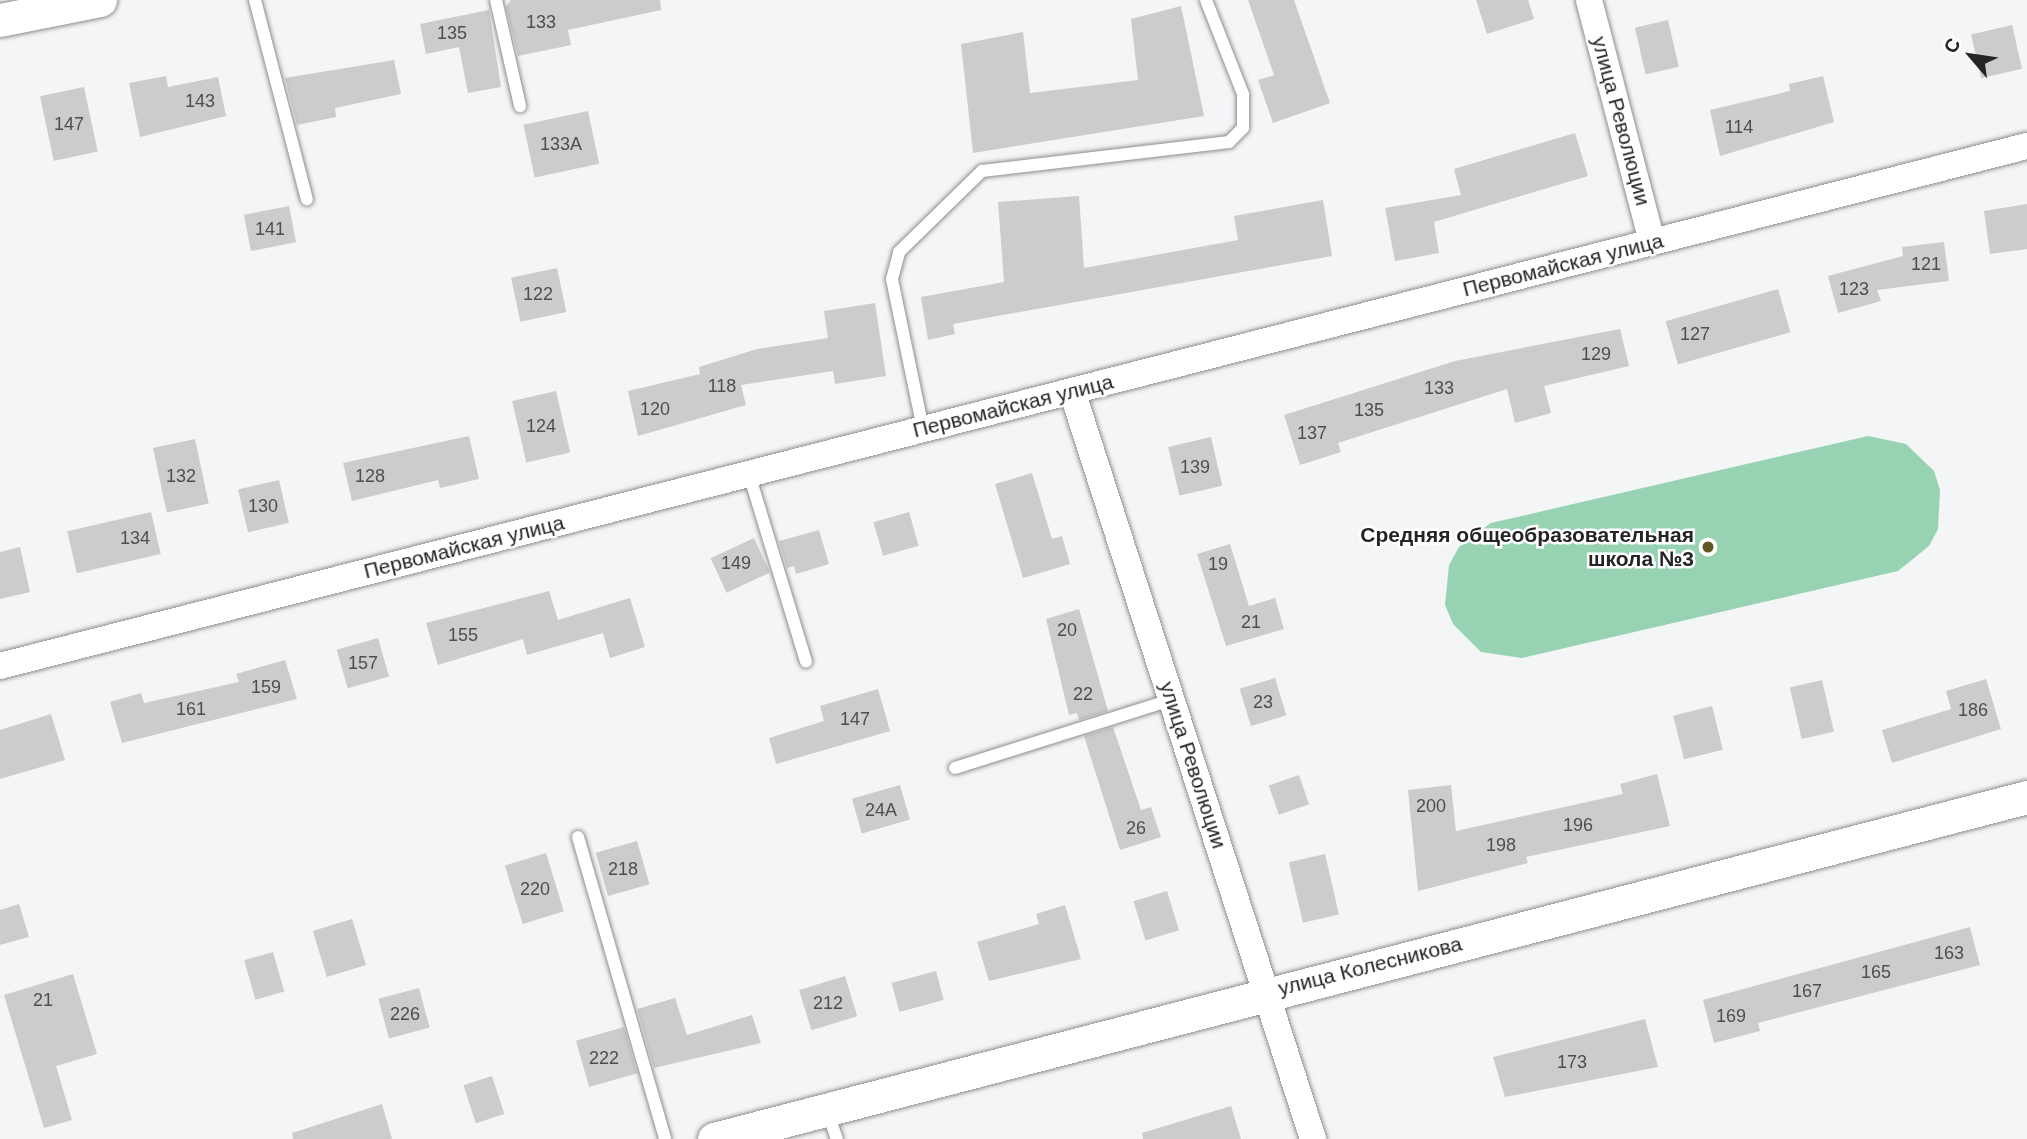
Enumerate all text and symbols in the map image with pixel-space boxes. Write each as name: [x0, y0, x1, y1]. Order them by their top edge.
house number: 133: [526, 11, 556, 33]
north arrow: [1936, 21, 2006, 91]
house number: 135: [437, 22, 467, 44]
street label: улица Революции: [1586, 34, 1656, 208]
text: С: [1940, 34, 1965, 57]
house number: 143: [185, 90, 215, 112]
house number: 147: [54, 113, 84, 135]
house number: 114: [1725, 116, 1753, 138]
house number: 133А: [540, 133, 582, 155]
house number: 141: [255, 218, 285, 240]
street label: Первомайская улица: [1460, 228, 1666, 302]
house number: 121: [1911, 253, 1941, 275]
house number: 123: [1839, 278, 1869, 300]
house number: 122: [523, 283, 553, 305]
house number: 127: [1680, 323, 1710, 345]
house number: 129: [1581, 343, 1611, 365]
street label: Первомайская улица: [910, 369, 1116, 443]
house number: 118: [708, 375, 736, 397]
house number: 133: [1424, 377, 1454, 399]
house number: 120: [640, 398, 670, 420]
house number: 135: [1354, 399, 1384, 421]
house number: 124: [526, 415, 556, 437]
house number: 137: [1297, 422, 1327, 444]
house number: 139: [1180, 456, 1210, 478]
house number: 132: [166, 465, 196, 487]
house number: 128: [355, 465, 385, 487]
house number: 130: [248, 495, 278, 517]
street label: Первомайская улица: [361, 510, 567, 584]
place label: Средняя общеобразовательная школа №3: [1360, 522, 1694, 572]
house number: 134: [120, 527, 150, 549]
marker: Средняя общеобразовательная школа №3: [1700, 539, 1716, 555]
house number: 149: [721, 552, 751, 574]
house number: 19: [1208, 553, 1228, 575]
house number: 21: [1241, 611, 1261, 633]
house number: 20: [1057, 619, 1077, 641]
house number: 155: [448, 624, 478, 646]
house number: 157: [348, 652, 378, 674]
house number: 159: [251, 676, 281, 698]
street label: улица Революции: [1154, 678, 1232, 852]
house number: 22: [1073, 683, 1093, 705]
house number: 23: [1253, 691, 1273, 713]
house number: 161: [176, 698, 206, 720]
house number: 186: [1958, 699, 1988, 721]
house number: 147: [840, 708, 870, 730]
house number: 200: [1416, 795, 1446, 817]
house number: 24А: [865, 799, 897, 821]
house number: 196: [1563, 814, 1593, 836]
house number: 26: [1126, 817, 1146, 839]
house number: 198: [1486, 834, 1516, 856]
house number: 218: [608, 858, 638, 880]
house number: 220: [520, 878, 550, 900]
street label: улица Колесникова: [1276, 931, 1464, 1001]
house number: 163: [1934, 942, 1964, 964]
house number: 165: [1861, 961, 1891, 983]
house number: 167: [1792, 980, 1822, 1002]
house number: 21: [33, 989, 53, 1011]
house number: 212: [813, 992, 843, 1014]
house number: 226: [390, 1003, 420, 1025]
house number: 169: [1716, 1005, 1746, 1027]
house number: 222: [589, 1047, 619, 1069]
house number: 173: [1557, 1051, 1587, 1073]

